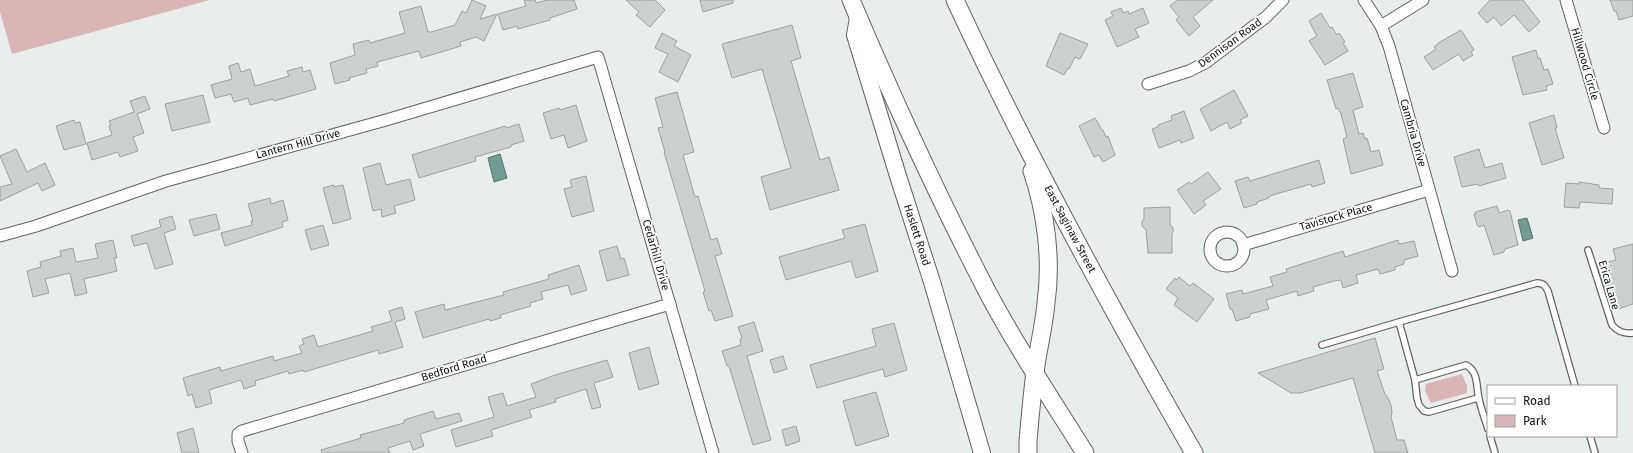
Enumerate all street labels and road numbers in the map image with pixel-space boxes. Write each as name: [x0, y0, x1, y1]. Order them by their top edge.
street label: Dennison Road: [1196, 16, 1264, 70]
street label: Hillwood Circle: [1568, 26, 1602, 102]
street label: Cambria Drive: [1397, 98, 1429, 168]
street label: Lantern Hill Drive: [254, 126, 342, 162]
street label: East Saginaw Street: [1041, 183, 1099, 275]
street label: Tavistock Place: [1298, 200, 1374, 234]
street label: Haslett Road: [901, 203, 933, 267]
street label: Cedarhill Drive: [640, 218, 672, 292]
street label: Erica Lane: [1596, 259, 1622, 311]
street label: Bedford Road: [420, 352, 488, 384]

